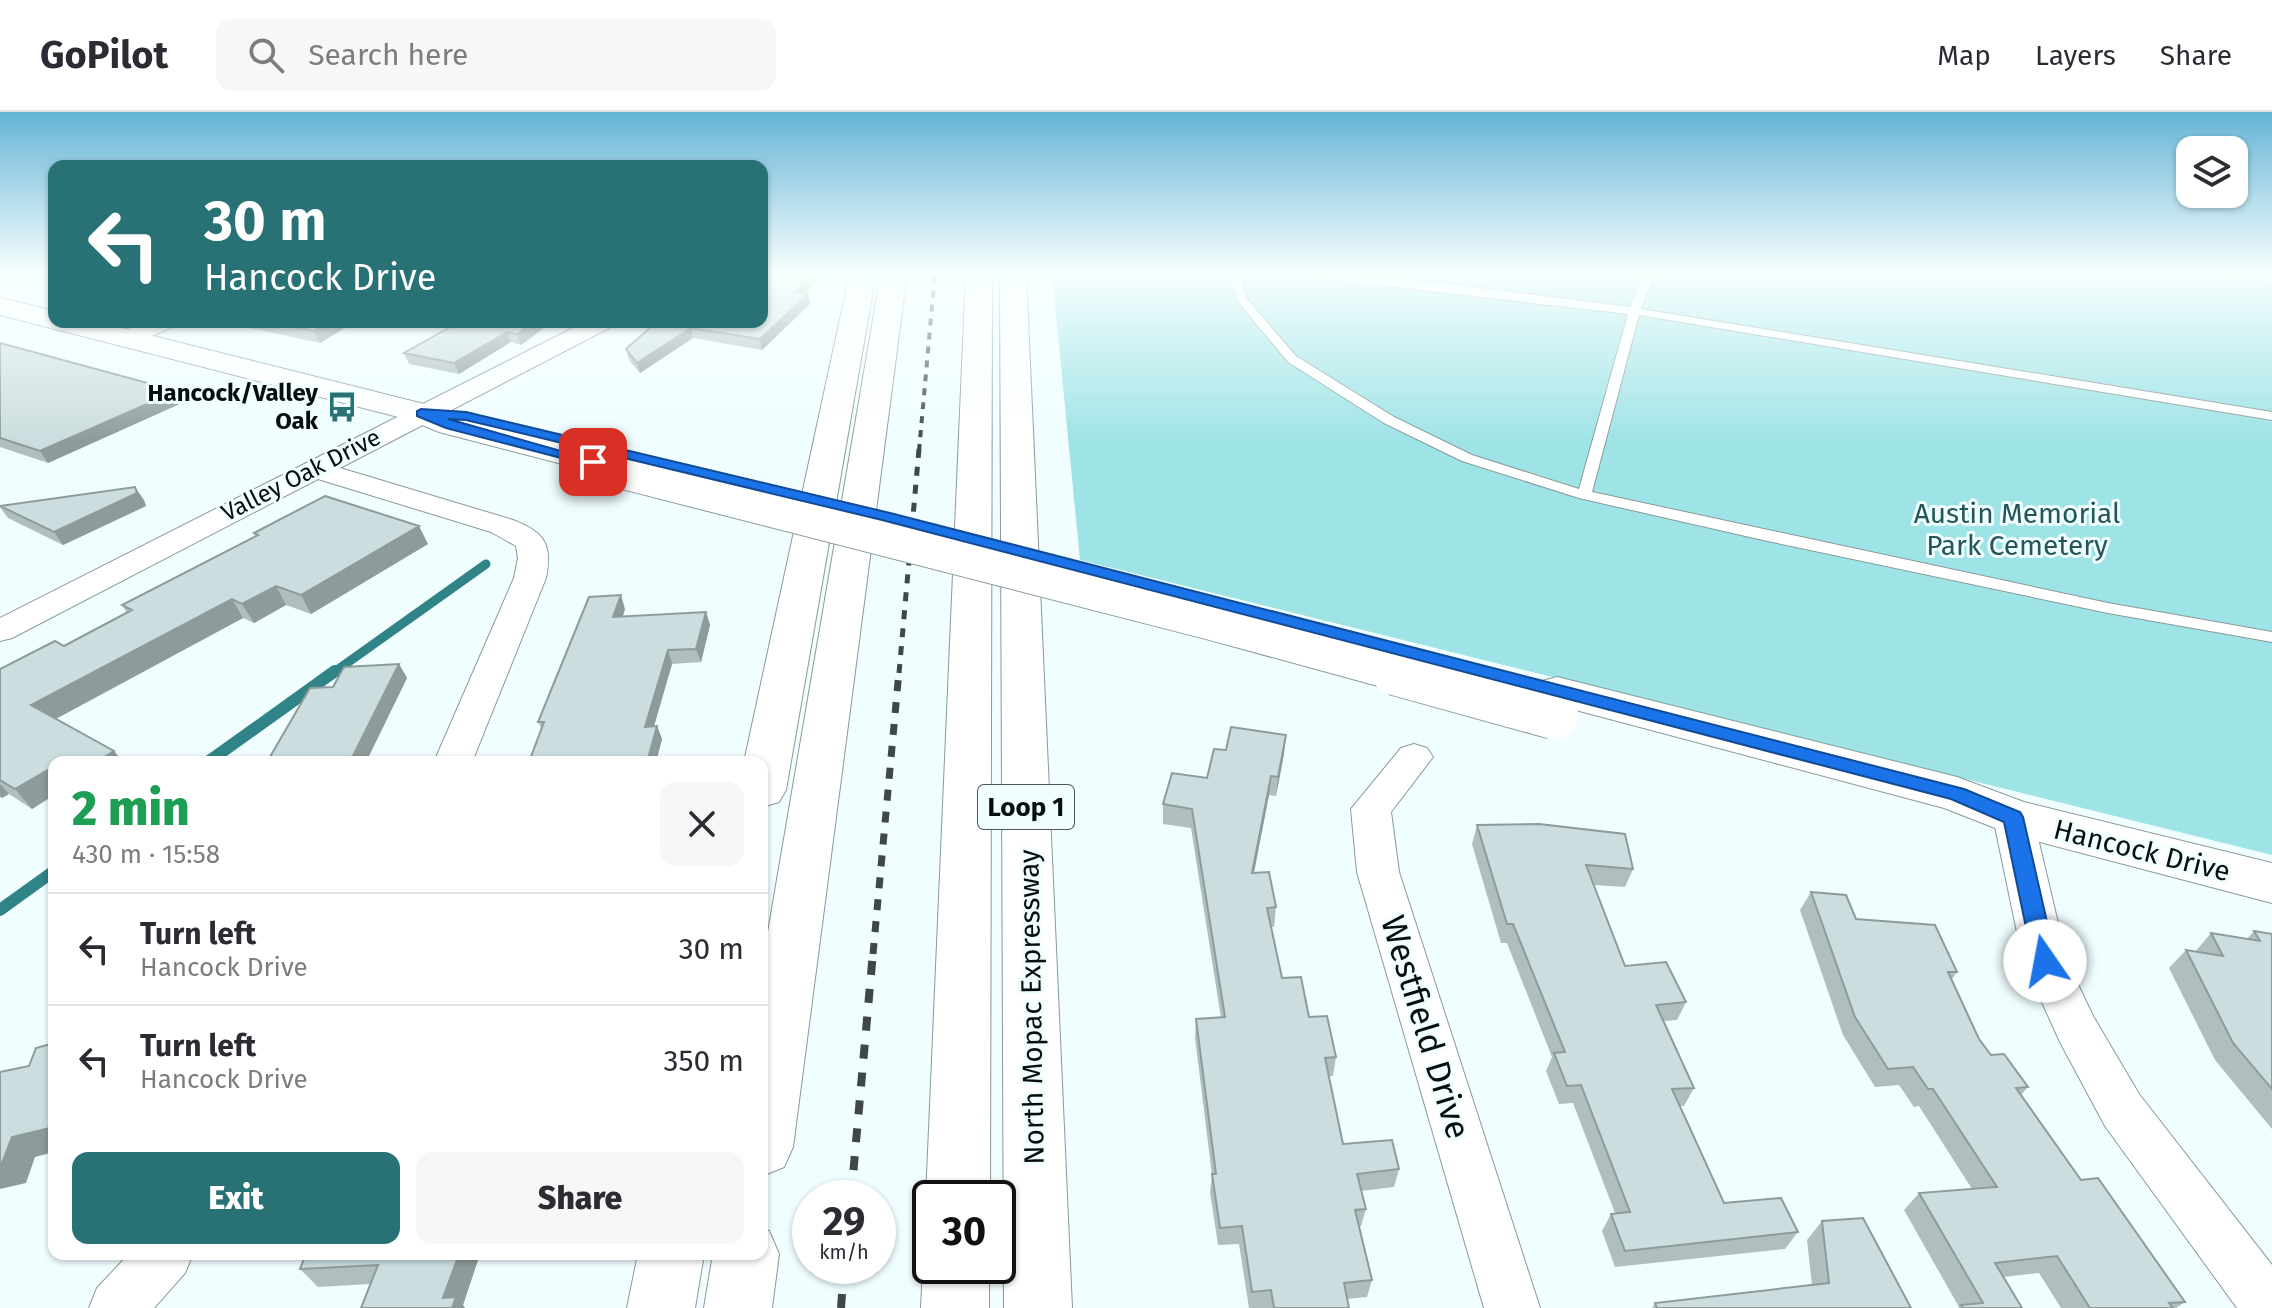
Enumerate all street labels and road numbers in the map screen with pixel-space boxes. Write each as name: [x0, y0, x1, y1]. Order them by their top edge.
street label: Valley Oak Drive: [217, 423, 385, 527]
road number: Loop 1: [978, 785, 1074, 829]
street label: Hancock Drive: [2050, 813, 2234, 888]
street label: North Mopac Expressway: [1012, 849, 1051, 1165]
street label: Westfield Drive: [1372, 911, 1479, 1144]

